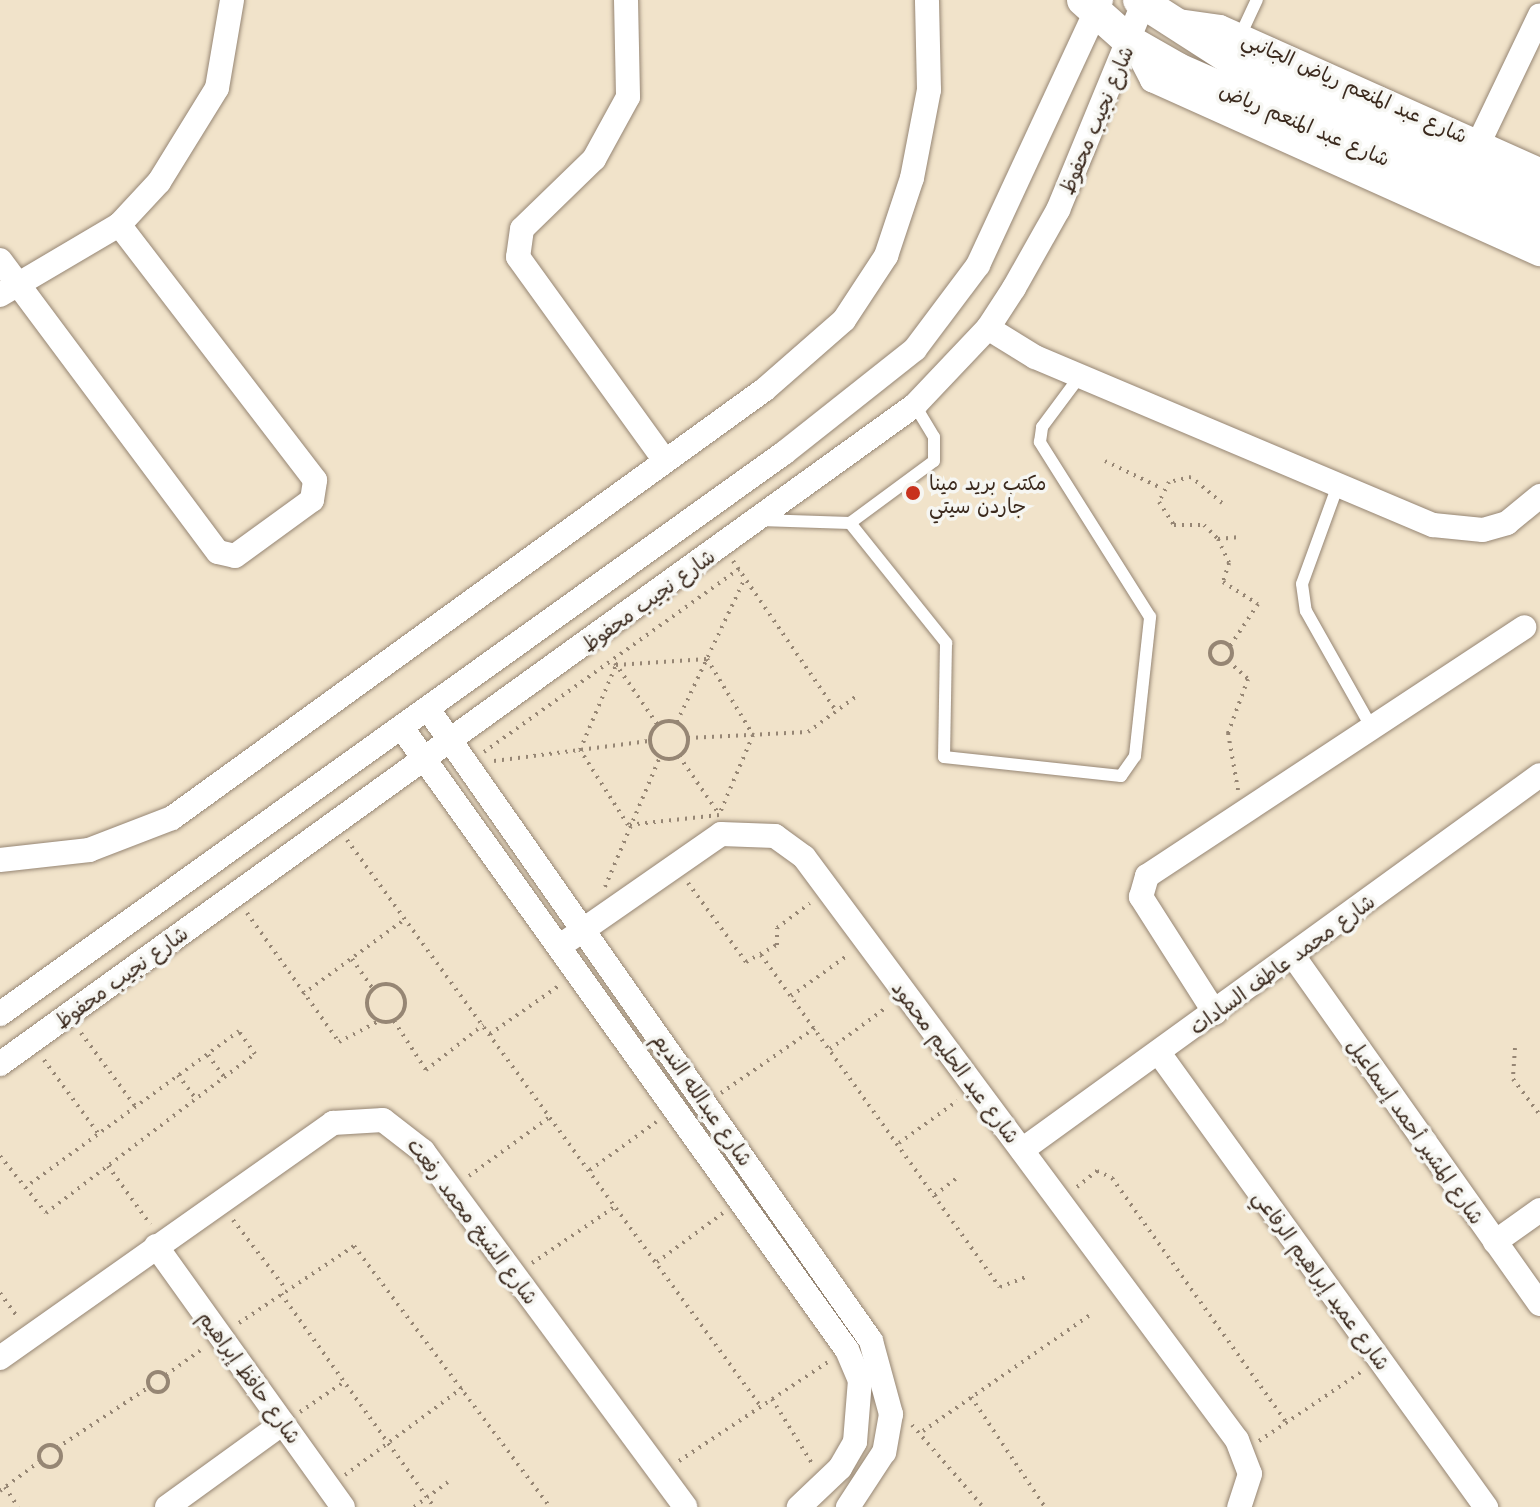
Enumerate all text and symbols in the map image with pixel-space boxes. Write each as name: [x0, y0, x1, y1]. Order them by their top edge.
street label: شارع عبد المنعم رياض الجانبي: [1239, 26, 1471, 148]
street label: شارع نجيب محفوظ: [1054, 42, 1138, 198]
street label: شارع عبد المنعم رياض: [1216, 77, 1394, 171]
place label: مكتب بريد مينا جاردن سيتي: [929, 470, 1046, 517]
marker: مكتب بريد مينا جاردن سيتي: [904, 484, 922, 502]
street label: شارع نجيب محفوظ: [577, 544, 719, 656]
street label: شارع محمد عاطف السادات: [1185, 889, 1379, 1039]
street label: شارع نجيب محفوظ: [50, 921, 192, 1033]
street label: شارع عبد الحليم محمود: [887, 976, 1025, 1148]
street label: شارع عبدالله النديم: [648, 1028, 758, 1170]
street label: شارع المشير أحمد إسماعيل: [1343, 1034, 1489, 1228]
street label: شارع الشيخ محمد رفعت: [403, 1133, 543, 1309]
street label: شارع عميد إبراهيم الرفاعي: [1249, 1185, 1395, 1375]
street label: شارع حافظ إبراهيم: [194, 1306, 306, 1448]

